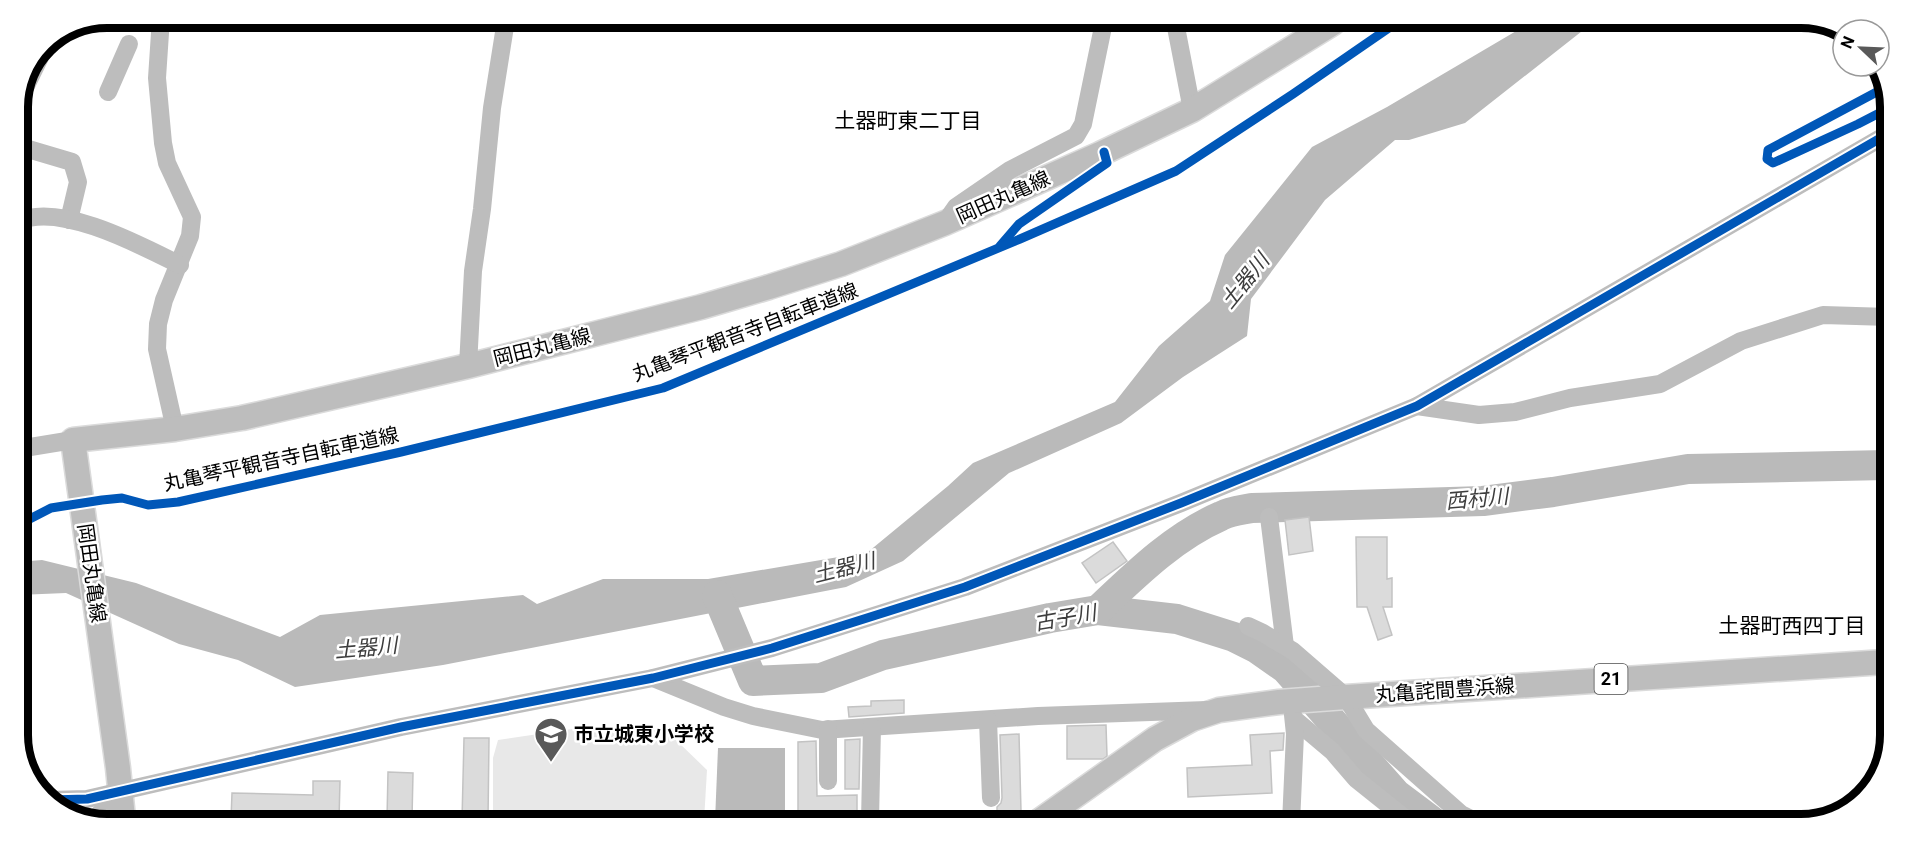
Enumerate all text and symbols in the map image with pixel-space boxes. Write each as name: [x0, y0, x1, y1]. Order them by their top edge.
north arrow: [1831, 18, 1891, 78]
text: N: [1837, 33, 1859, 51]
district label: 土器町東二丁目: [835, 109, 982, 133]
street label: 岡田丸亀線: [952, 166, 1054, 228]
water label: 土器川: [1216, 247, 1275, 313]
street label: 丸亀琴平観音寺自転車道線: [629, 278, 861, 386]
street label: 岡田丸亀線: [491, 323, 593, 371]
street label: 丸亀琴平観音寺自転車道線: [161, 422, 401, 496]
water label: 西村川: [1445, 484, 1511, 514]
street label: 岡田丸亀線: [73, 522, 111, 624]
water label: 土器川: [811, 548, 879, 587]
water label: 古子川: [1032, 600, 1100, 635]
district label: 土器町西四丁目: [1719, 614, 1866, 638]
water label: 土器川: [334, 633, 400, 663]
road number: 21: [1594, 664, 1628, 694]
street label: 丸亀詫間豊浜線: [1374, 673, 1516, 707]
school or university icon: 市立城東小学校: [533, 716, 569, 763]
place label: 市立城東小学校: [574, 722, 714, 746]

